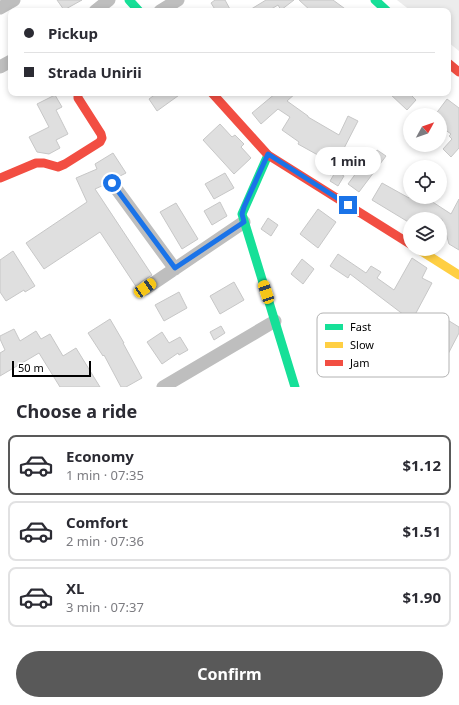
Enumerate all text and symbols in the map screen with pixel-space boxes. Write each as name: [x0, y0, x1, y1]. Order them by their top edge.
text: Pickup: [48, 23, 98, 43]
text: Strada Unirii: [48, 62, 142, 82]
north arrow: [403, 108, 447, 152]
map controls: [403, 108, 447, 256]
callout: 1 min: [315, 147, 381, 175]
text: 1 min: [330, 152, 366, 170]
button: locate: [403, 160, 447, 204]
route start: [103, 174, 121, 192]
route end: [339, 196, 357, 214]
button: layers: [403, 212, 447, 256]
car: [132, 276, 158, 300]
car: [257, 279, 275, 305]
legend: [317, 313, 449, 377]
text: Fast: [350, 319, 371, 334]
text: Slow: [350, 337, 374, 352]
text: Jam: [349, 355, 369, 370]
scale bar: [12, 359, 91, 378]
text: 50 m: [18, 360, 44, 375]
text: Choose a ride: [16, 399, 137, 423]
text: Economy: [66, 446, 134, 466]
icon: car: [18, 447, 54, 483]
text: $1.12: [402, 455, 441, 475]
text: 1 min · 07:35: [66, 466, 144, 484]
text: Comfort: [66, 512, 128, 532]
icon: car: [18, 513, 54, 549]
text: $1.51: [402, 521, 441, 541]
text: 2 min · 07:36: [66, 532, 144, 550]
text: XL: [66, 578, 84, 598]
icon: car: [18, 579, 54, 615]
text: $1.90: [402, 587, 441, 607]
text: 3 min · 07:37: [66, 598, 144, 616]
button: Confirm: [16, 651, 443, 697]

